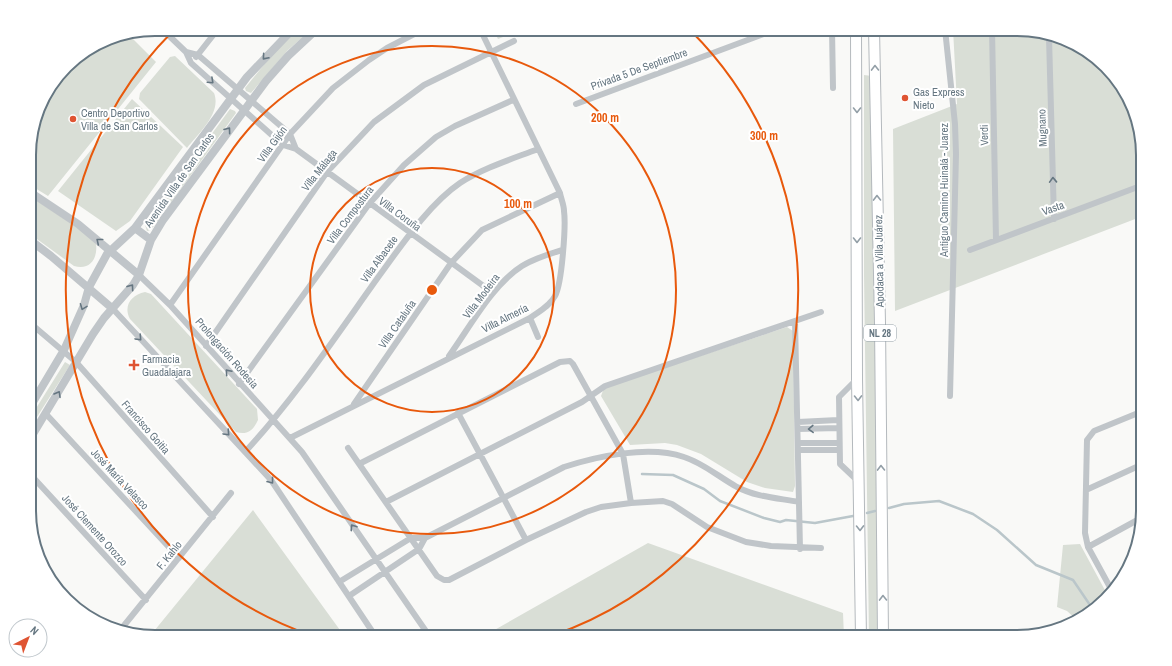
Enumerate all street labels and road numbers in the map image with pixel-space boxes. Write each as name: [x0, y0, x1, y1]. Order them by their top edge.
street label: Privada 5 De Septiembre: [589, 45, 689, 93]
street label: Mugnano: [1034, 109, 1050, 147]
street label: Villa Gijón: [254, 123, 290, 165]
street label: Antiguo Camino Huinalá - Juarez: [937, 123, 951, 258]
street label: Verdi: [977, 124, 991, 146]
street label: Avenida Villa de San Carlos: [140, 130, 217, 231]
street label: Villa Málaga: [298, 146, 340, 194]
street label: Villa Compostura: [324, 183, 376, 247]
street label: Villa Coruña: [376, 194, 424, 234]
street label: Vasta: [1040, 198, 1066, 218]
street label: Apodaca a Villa Juárez: [871, 214, 887, 308]
street label: Villa Albacete: [357, 233, 401, 285]
street label: Villa Modeira: [459, 271, 503, 321]
street label: Villa Cataluña: [375, 297, 419, 351]
street label: Villa Almería: [479, 300, 531, 336]
street label: Prolongación Rodesia: [192, 315, 262, 391]
road number: NL 28: [864, 325, 896, 341]
street label: Francisco Goitia: [119, 397, 173, 457]
street label: José María Velasco: [88, 445, 152, 513]
street label: José Clemente Orozco: [59, 491, 131, 569]
street label: F. Kahlo: [153, 538, 185, 572]

